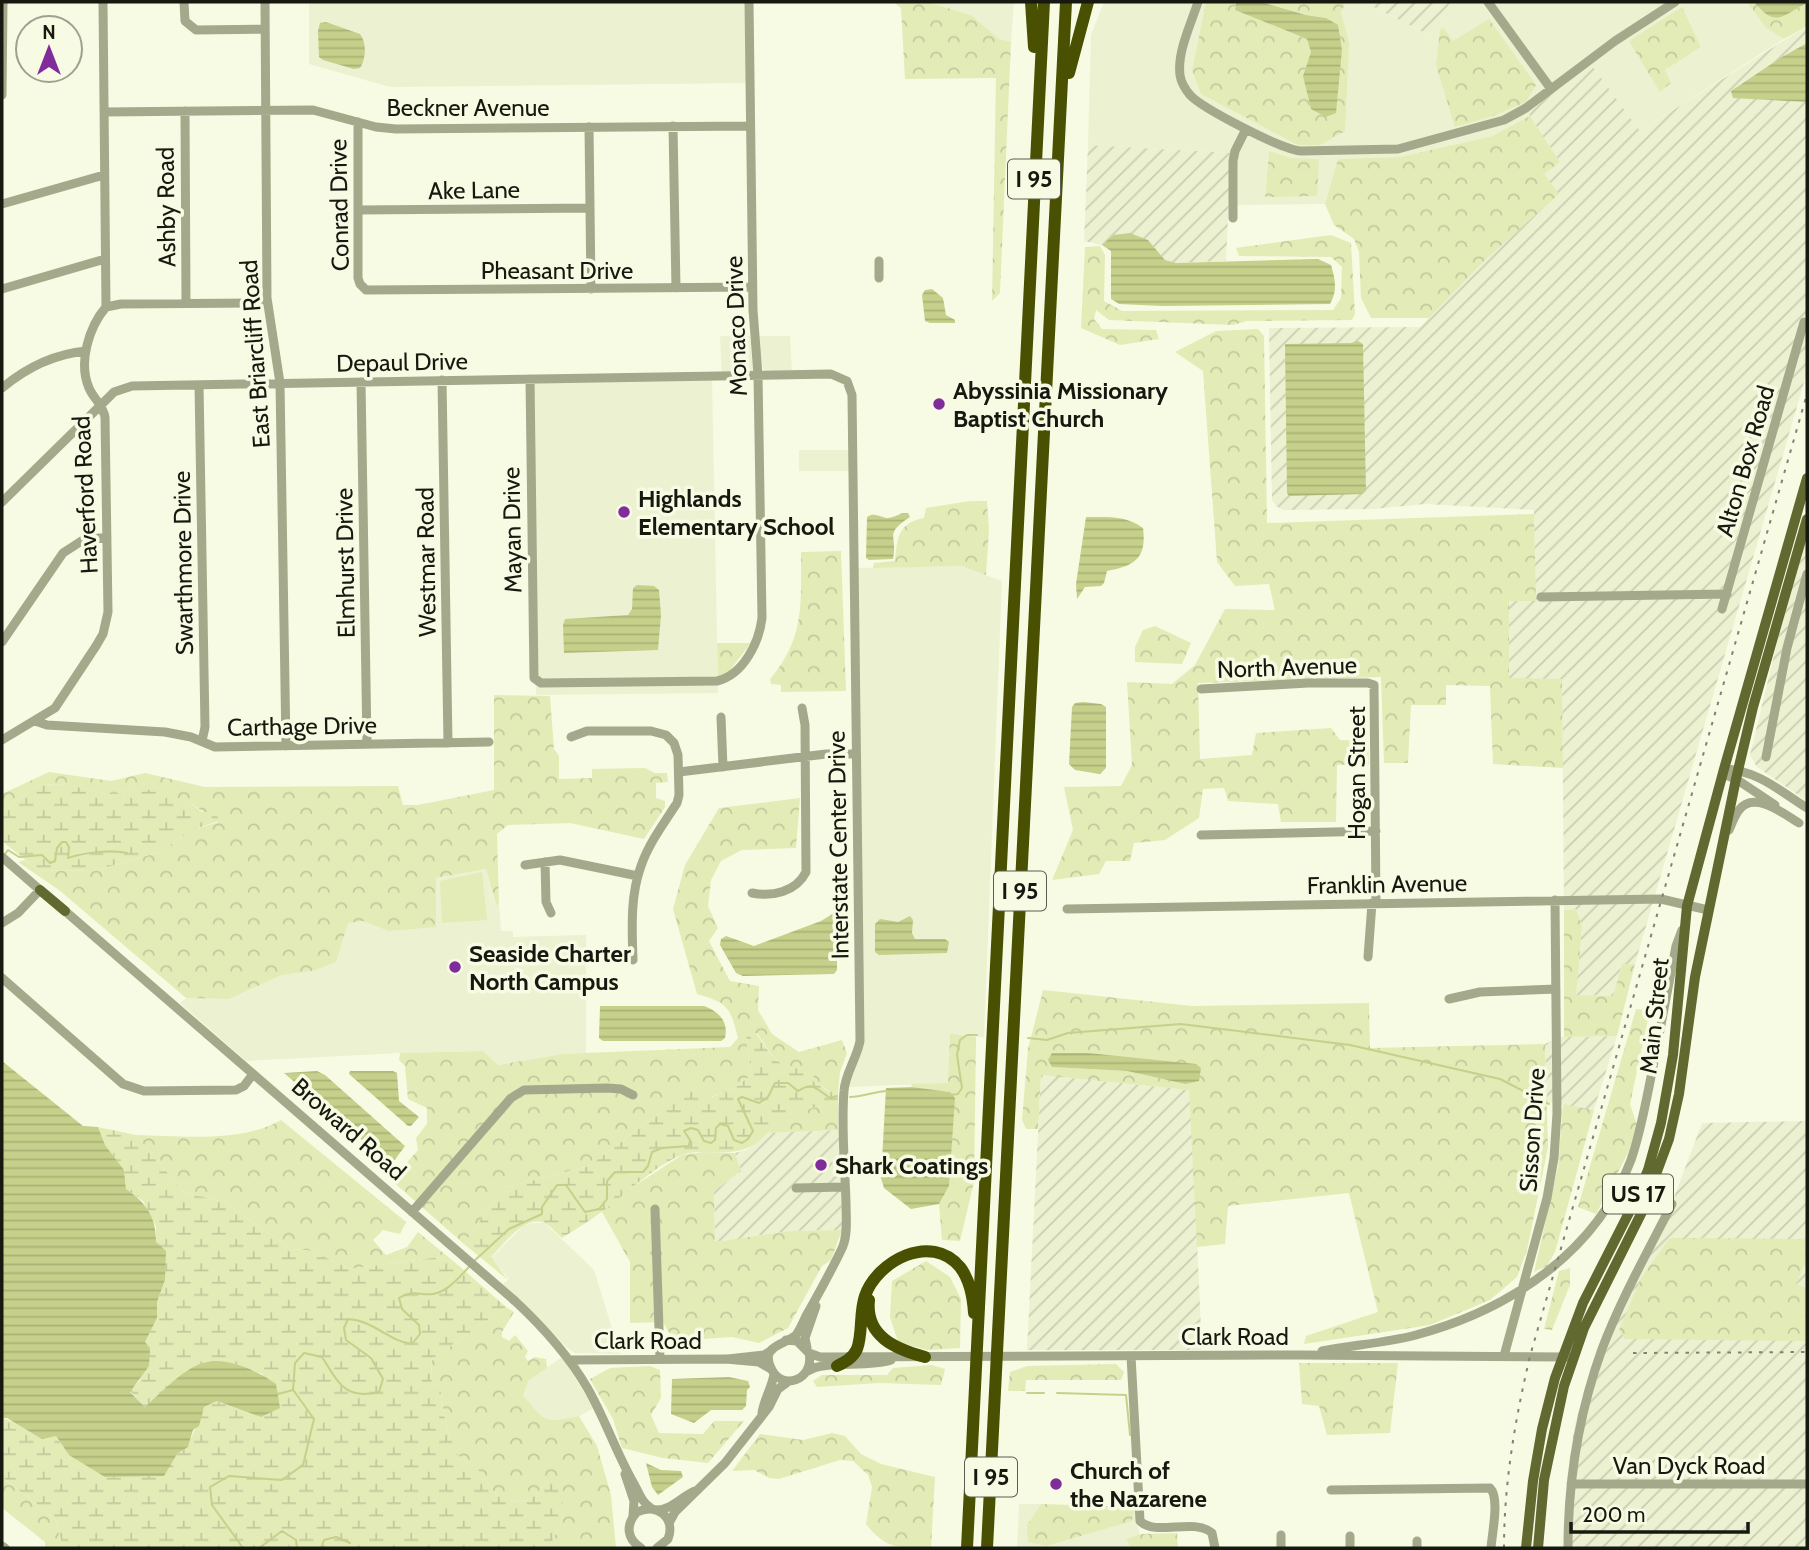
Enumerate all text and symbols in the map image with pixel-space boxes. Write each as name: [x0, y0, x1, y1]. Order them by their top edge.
north arrow: [14, 14, 84, 84]
text: N: [42, 21, 56, 44]
street label: Beckner Avenue: [386, 93, 550, 122]
street label: Conrad Drive: [323, 138, 355, 272]
street label: Ashby Road: [150, 147, 182, 267]
road number: I 95: [1008, 160, 1060, 198]
street label: Ake Lane: [428, 175, 520, 205]
street label: Monaco Drive: [719, 255, 753, 397]
street label: Pheasant Drive: [481, 256, 633, 285]
street label: East Briarcliff Road: [234, 259, 276, 449]
street label: Depaul Drive: [336, 346, 468, 378]
place label: Abyssinia Missionary Baptist Church: [953, 376, 1168, 433]
street label: Alton Box Road: [1710, 382, 1780, 540]
marker: Abyssinia Missionary Baptist Church: [931, 396, 947, 412]
street label: Haverford Road: [66, 415, 104, 575]
street label: Mayan Drive: [496, 466, 528, 594]
street label: Swarthmore Drive: [167, 471, 199, 655]
place label: Highlands Elementary School: [638, 484, 835, 541]
street label: Westmar Road: [410, 487, 442, 637]
street label: Elmhurst Drive: [329, 488, 361, 638]
marker: Highlands Elementary School: [616, 504, 632, 520]
street label: North Avenue: [1217, 650, 1357, 684]
street label: Hogan Street: [1342, 706, 1371, 840]
street label: Carthage Drive: [227, 710, 377, 742]
street label: Interstate Center Drive: [822, 730, 854, 960]
street label: Franklin Avenue: [1307, 868, 1467, 900]
road number: I 95: [994, 872, 1046, 911]
place label: Seaside Charter North Campus: [469, 939, 631, 996]
street label: Main Street: [1633, 957, 1675, 1075]
marker: Seaside Charter North Campus: [447, 959, 463, 975]
street label: Sisson Drive: [1513, 1067, 1551, 1193]
street label: Broward Road: [286, 1072, 412, 1186]
place label: Shark Coatings: [835, 1151, 988, 1180]
marker: Shark Coatings: [813, 1157, 829, 1173]
road number: US 17: [1603, 1175, 1673, 1214]
street label: Clark Road: [1181, 1322, 1289, 1351]
street label: Clark Road: [594, 1326, 702, 1355]
street label: Van Dyck Road: [1613, 1451, 1765, 1480]
place label: Church of the Nazarene: [1070, 1456, 1207, 1513]
road number: I 95: [965, 1458, 1017, 1496]
marker: Church of the Nazarene: [1048, 1476, 1064, 1492]
scale bar: [1571, 1490, 1748, 1534]
text: 200 m: [1582, 1502, 1645, 1527]

